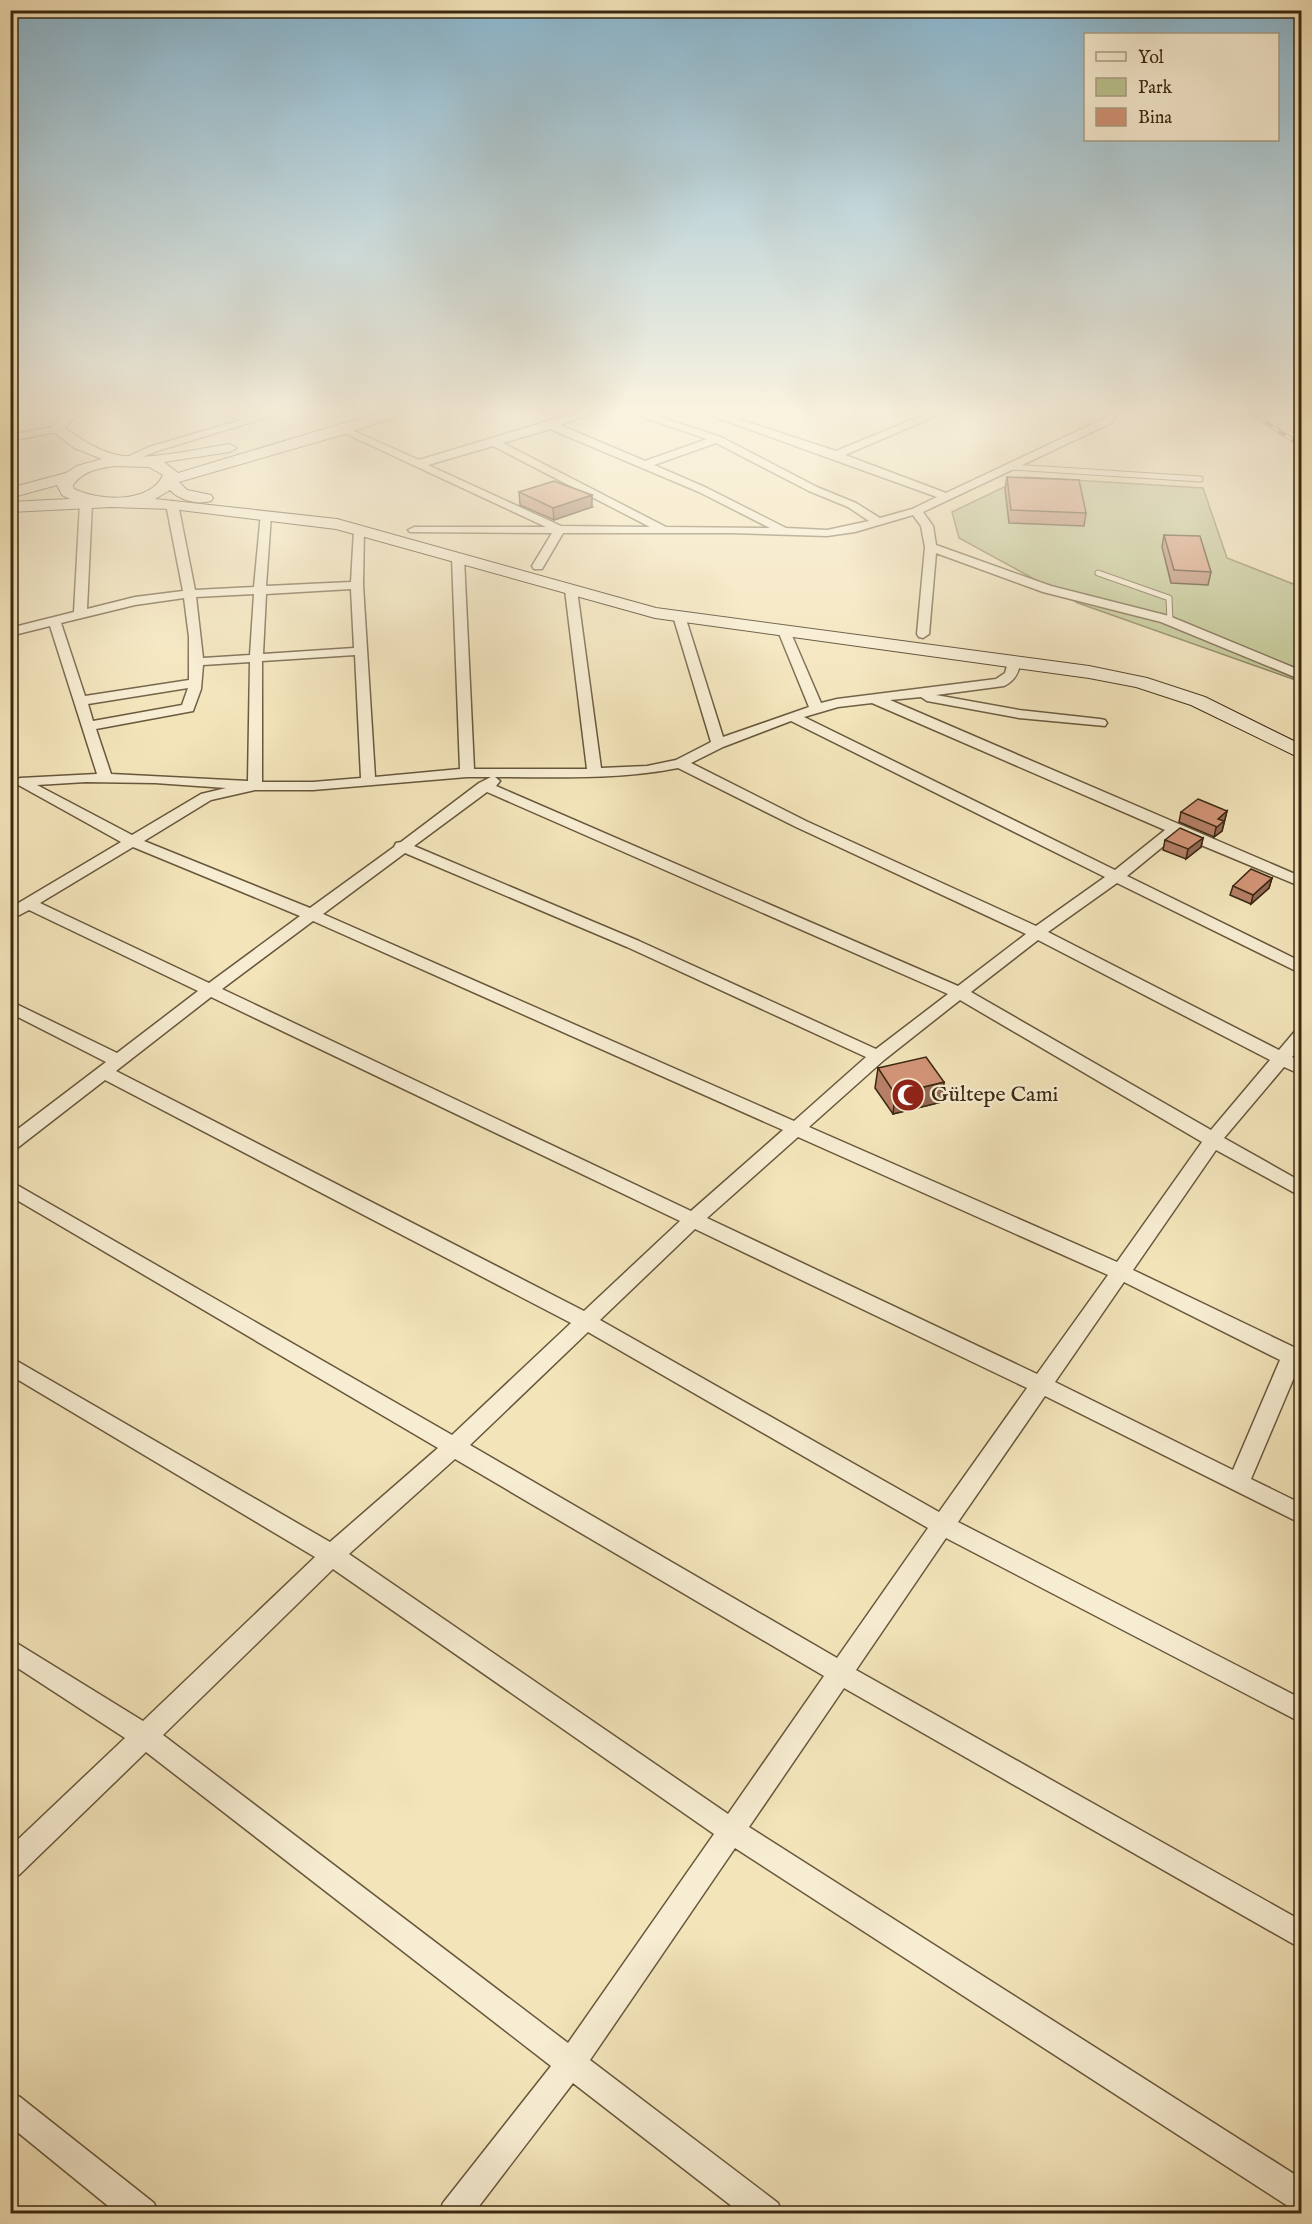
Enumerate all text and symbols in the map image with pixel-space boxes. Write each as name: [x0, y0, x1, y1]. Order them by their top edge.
legend: [1084, 33, 1279, 141]
text: Yol: [1138, 47, 1164, 70]
text: Park: [1138, 77, 1173, 100]
text: Bina: [1138, 107, 1172, 130]
mosque icon: Gültepe Cami: [890, 1077, 926, 1113]
place label: Gültepe Cami: [931, 1081, 1059, 1109]

